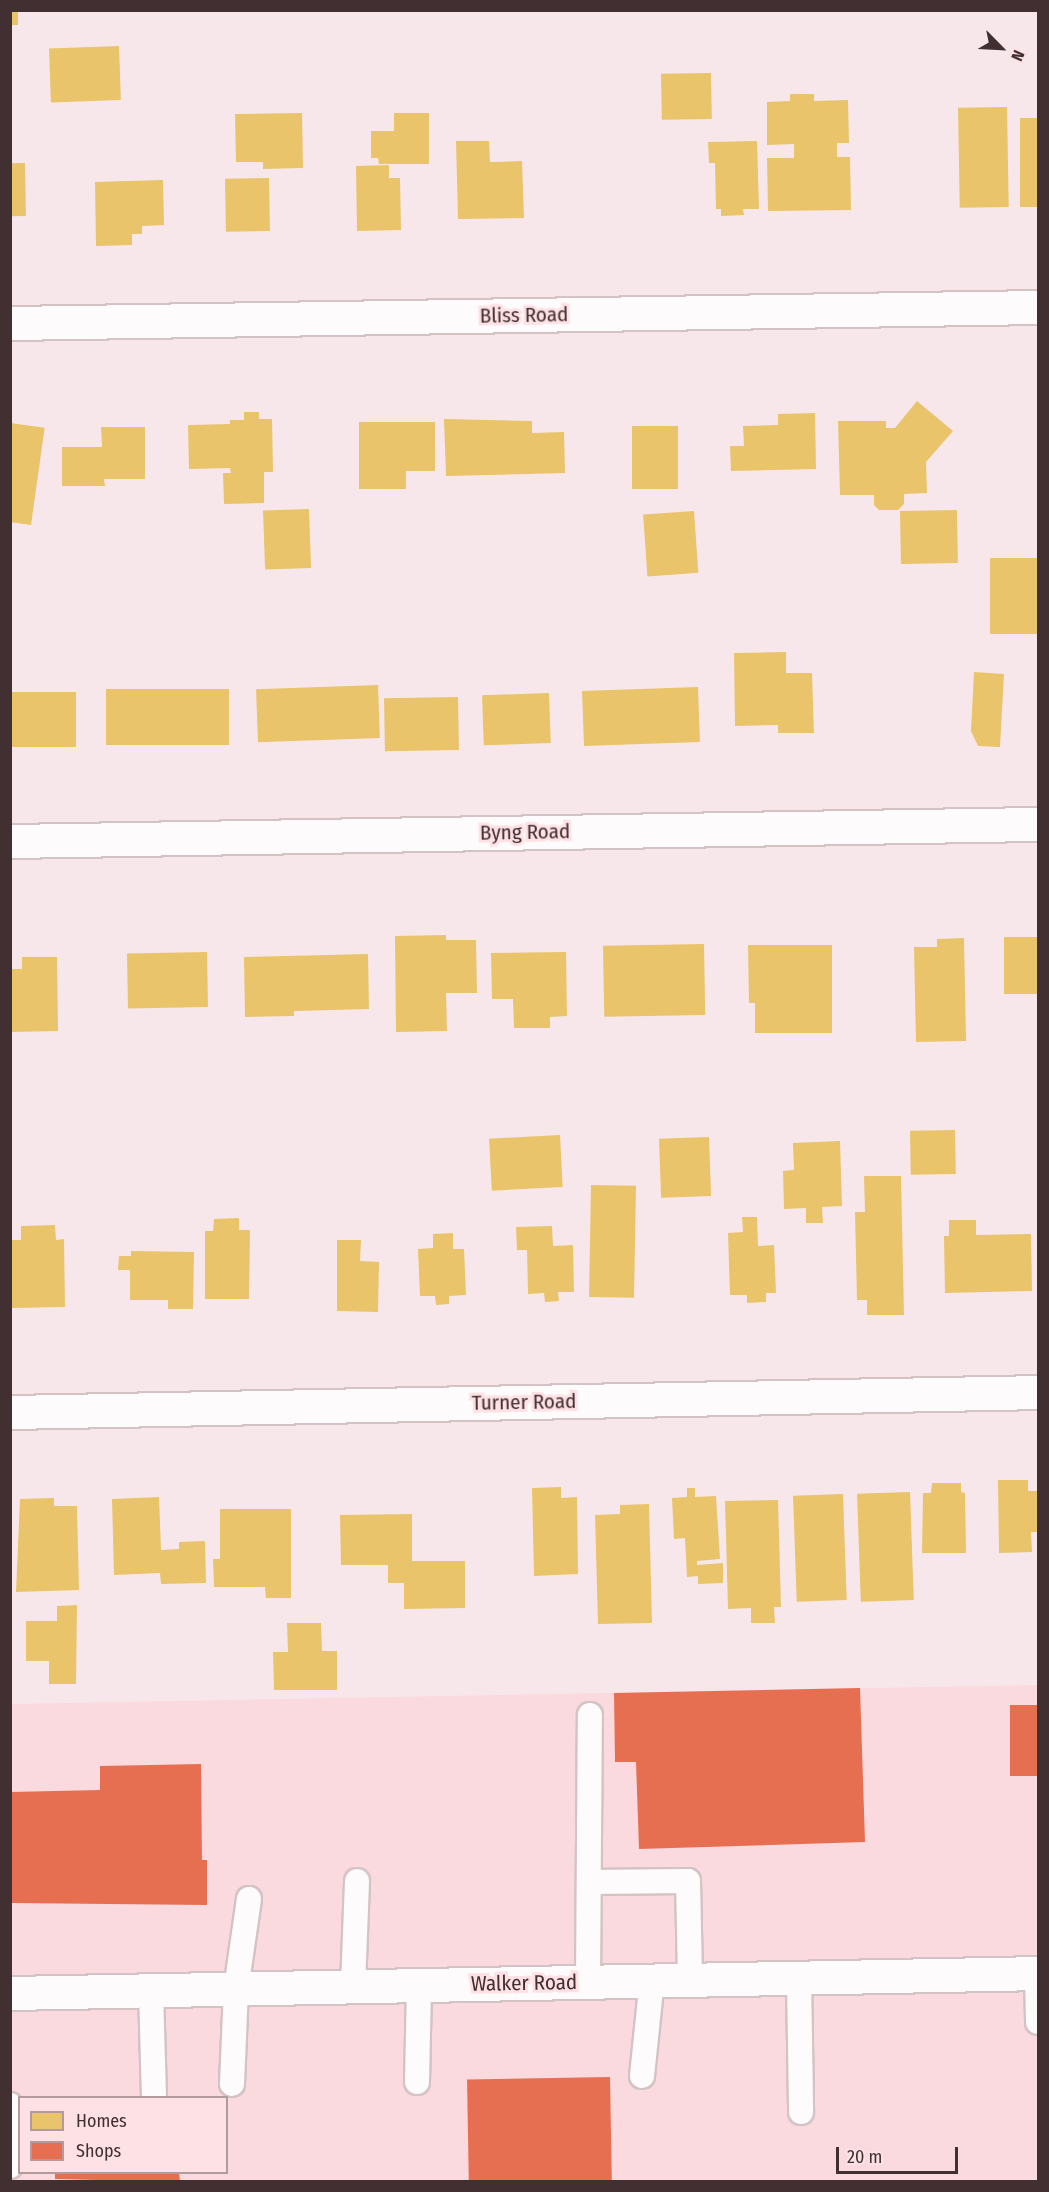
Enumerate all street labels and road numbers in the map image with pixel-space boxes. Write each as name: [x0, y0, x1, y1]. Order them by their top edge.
street label: Bliss Road: [480, 302, 568, 328]
street label: Byng Road: [480, 819, 570, 845]
street label: Turner Road: [472, 1388, 576, 1416]
street label: Walker Road: [471, 1969, 577, 1997]

